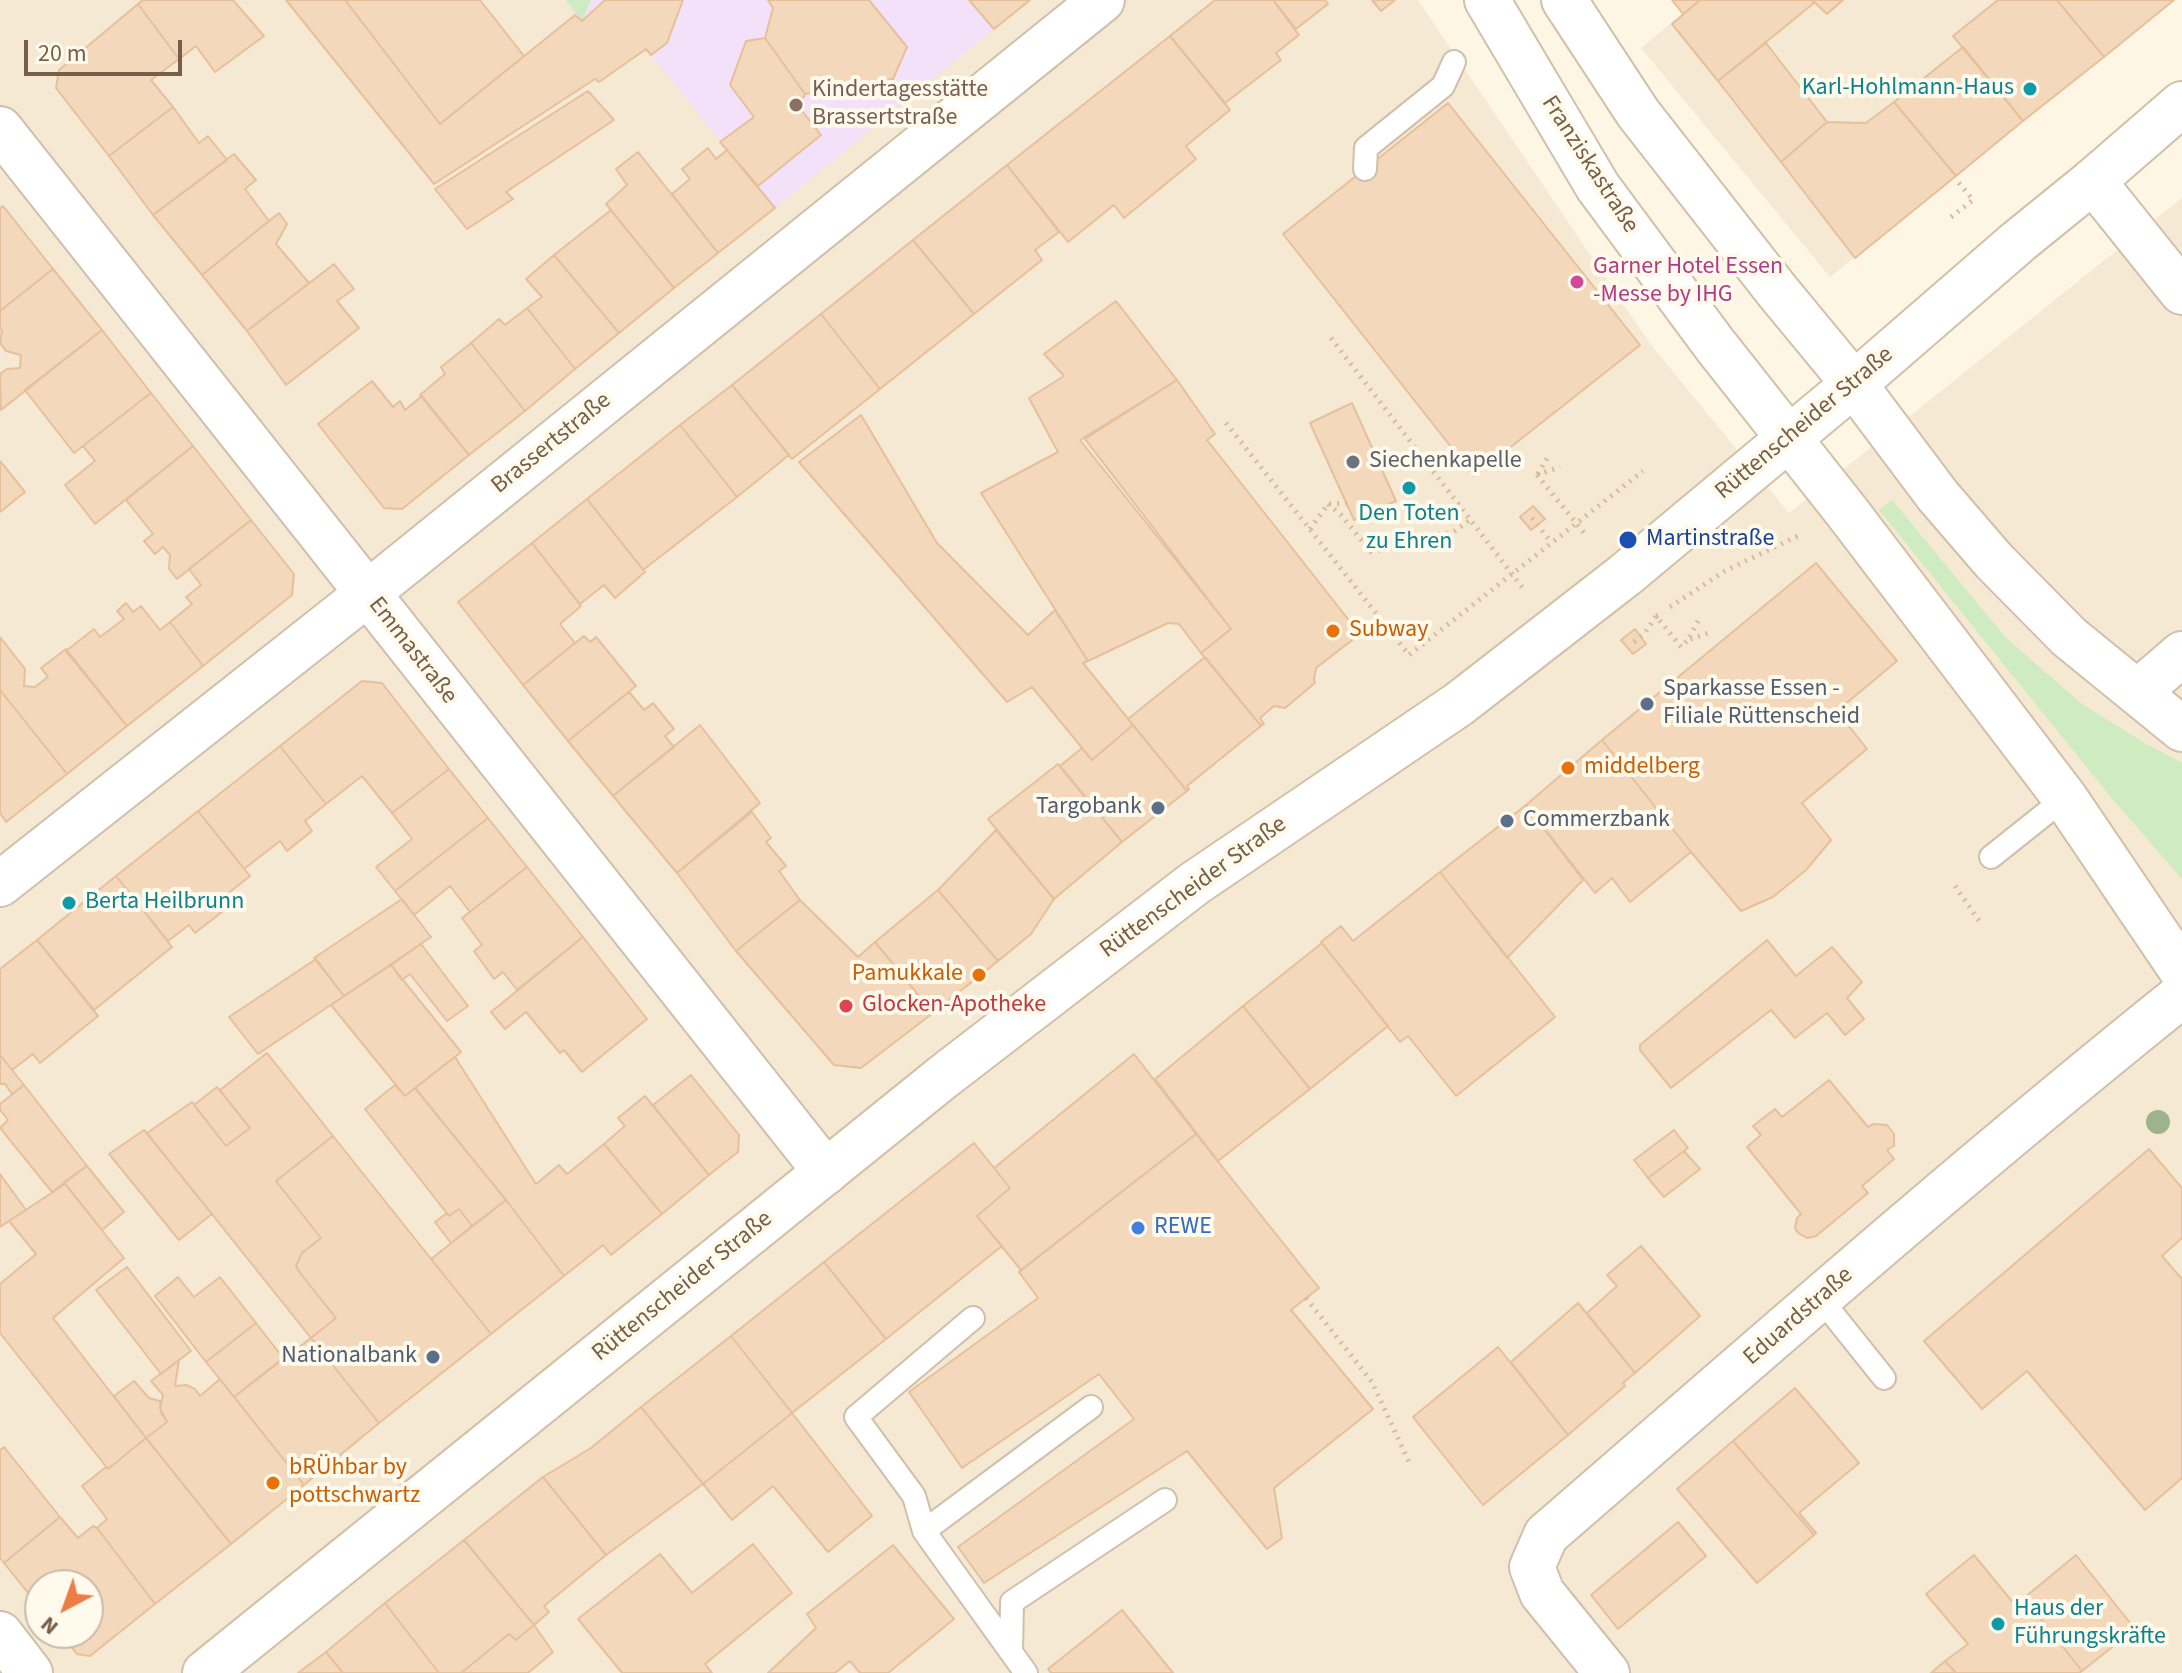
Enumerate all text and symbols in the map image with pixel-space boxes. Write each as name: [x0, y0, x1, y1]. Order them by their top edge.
scale bar: [28, 24, 186, 74]
text: 20 m: [38, 36, 87, 71]
place label: Karl-Hohlmann-Haus: [1802, 75, 2014, 103]
place label: Kindertagesstätte Brassertstraße: [812, 77, 988, 133]
marker: Karl-Hohlmann-Haus: [2021, 80, 2039, 98]
street label: Franziskastraße: [1534, 91, 1644, 239]
marker: Kindertagesstätte Brassertstraße: [787, 96, 805, 114]
place label: Garner Hotel Essen -Messe by IHG: [1593, 254, 1783, 310]
marker: Garner Hotel Essen -Messe by IHG: [1568, 273, 1586, 291]
street label: Rüttenscheider Straße: [1710, 341, 1900, 507]
street label: Brassertstraße: [486, 387, 618, 501]
place label: Siechenkapelle: [1369, 448, 1522, 476]
marker: Siechenkapelle: [1344, 453, 1362, 471]
marker: Den Toten zu Ehren: [1400, 479, 1418, 497]
place label: Den Toten zu Ehren: [1358, 501, 1460, 557]
place label: Martinstraße: [1646, 526, 1774, 554]
marker: Martinstraße: [1617, 529, 1639, 551]
street label: Emmastraße: [361, 592, 463, 710]
place label: Subway: [1349, 617, 1428, 645]
marker: Subway: [1324, 622, 1342, 640]
place label: Sparkasse Essen - Filiale Rüttenscheid: [1663, 676, 1860, 732]
marker: Sparkasse Essen - Filiale Rüttenscheid: [1638, 695, 1656, 713]
place label: middelberg: [1584, 754, 1700, 782]
marker: middelberg: [1559, 759, 1577, 777]
place label: Targobank: [1036, 794, 1142, 822]
marker: Targobank: [1149, 799, 1167, 817]
place label: Commerzbank: [1523, 807, 1670, 835]
street label: Rüttenscheider Straße: [1095, 811, 1293, 965]
marker: Commerzbank: [1498, 812, 1516, 830]
place label: Berta Heilbrunn: [85, 889, 244, 917]
marker: Berta Heilbrunn: [60, 894, 78, 912]
place label: Pamukkale: [852, 961, 963, 989]
marker: Pamukkale: [970, 966, 988, 984]
place label: Glocken-Apotheke: [862, 992, 1046, 1020]
marker: Glocken-Apotheke: [837, 997, 855, 1015]
street label: Rüttenscheider Straße: [587, 1206, 779, 1368]
place label: REWE: [1154, 1214, 1212, 1242]
marker: REWE: [1129, 1219, 1147, 1237]
street label: Eduardstraße: [1738, 1262, 1860, 1372]
place label: Nationalbank: [281, 1343, 417, 1371]
marker: Nationalbank: [424, 1348, 442, 1366]
place label: bRÜhbar by pottschwartz: [289, 1455, 420, 1511]
marker: bRÜhbar by pottschwartz: [264, 1474, 282, 1492]
north arrow: [24, 1569, 104, 1649]
place label: Haus der Führungskräfte: [2014, 1596, 2166, 1652]
text: N: [34, 1609, 66, 1642]
marker: Haus der Führungskräfte: [1989, 1615, 2007, 1633]

